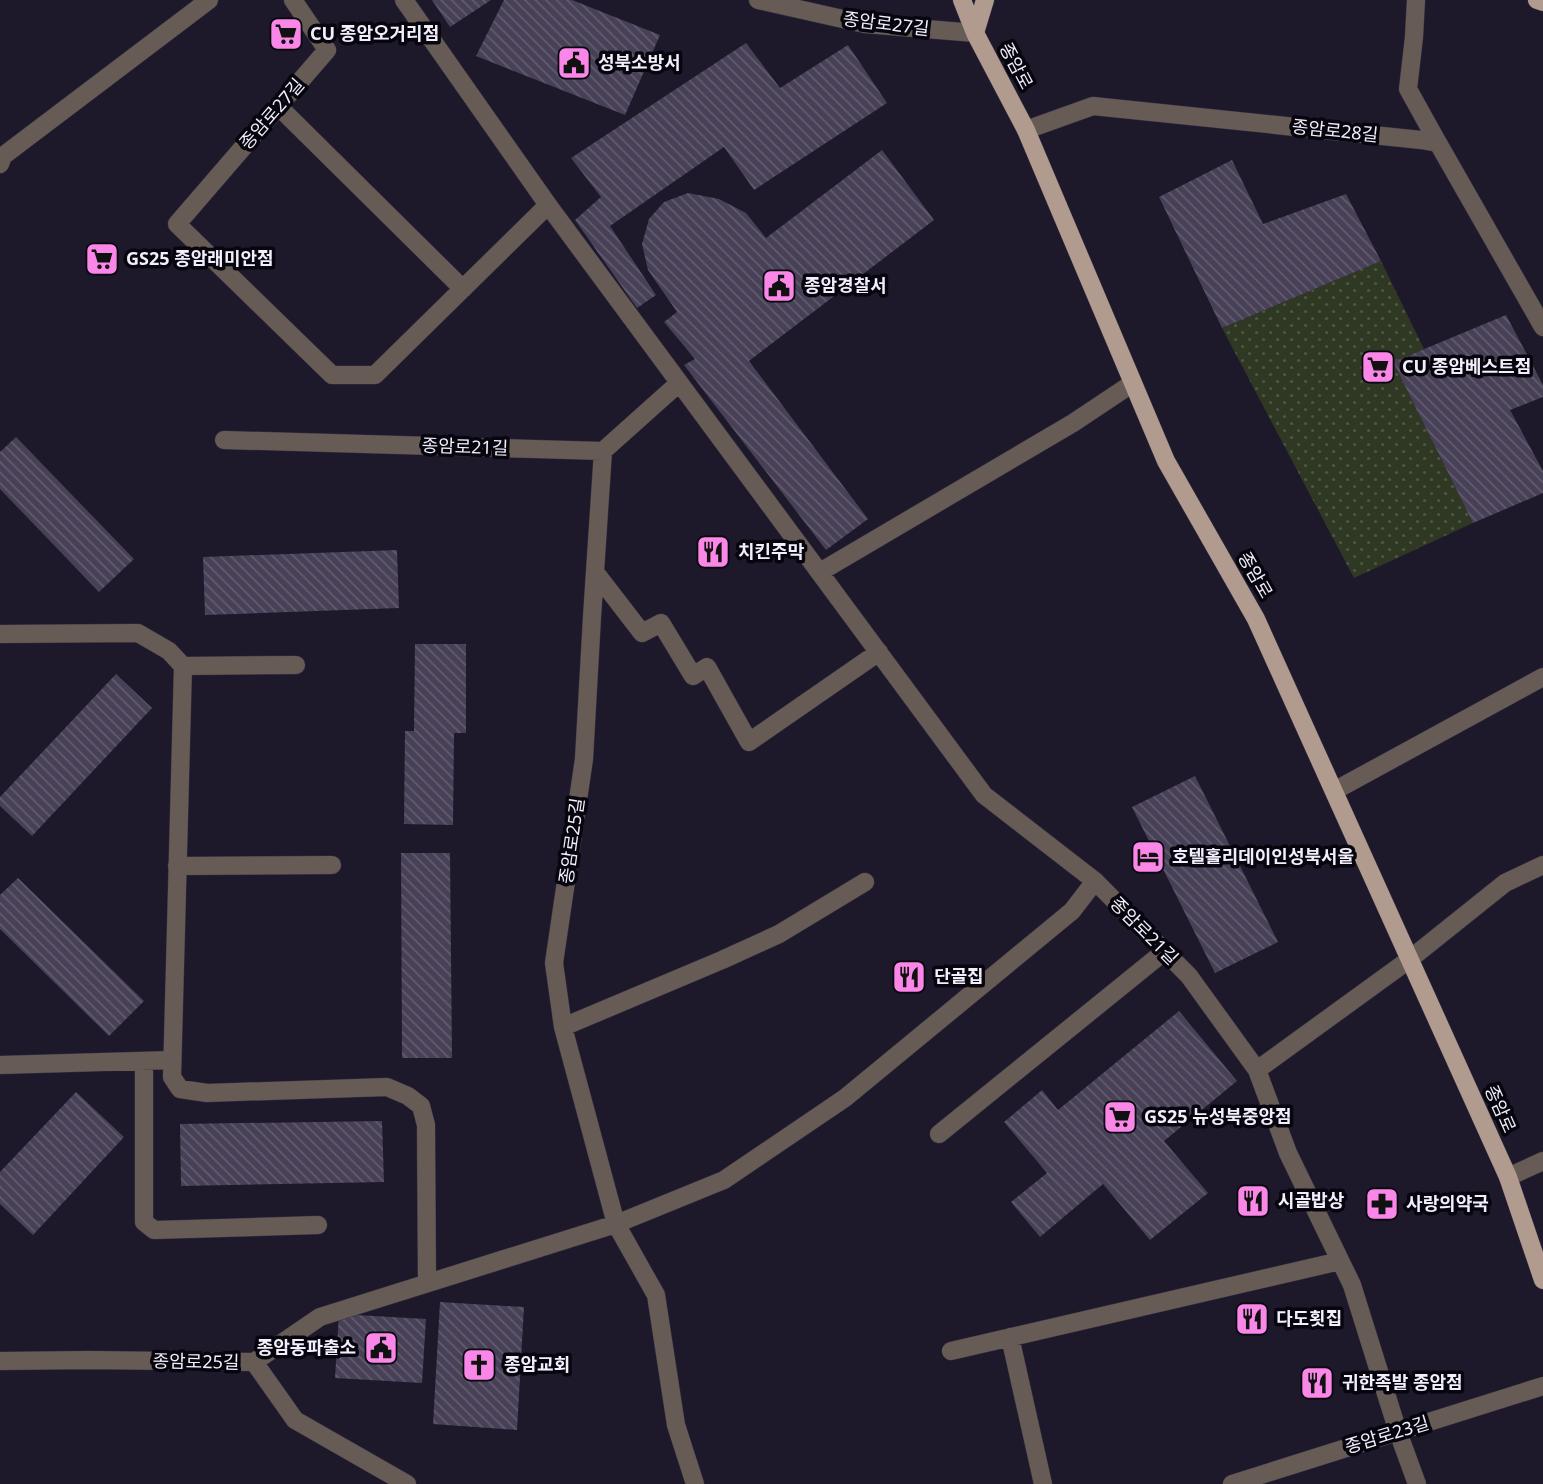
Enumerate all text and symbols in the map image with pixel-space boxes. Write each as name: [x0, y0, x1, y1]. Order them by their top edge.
street label: 종암로27길: [842, 6, 931, 40]
supermarket icon: CU 종암오거리점: [267, 15, 305, 53]
place label: CU 종암오거리점: [310, 21, 439, 45]
street label: 종암로: [995, 38, 1039, 93]
public building icon: 성북소방서: [555, 44, 593, 82]
place label: 성북소방서: [598, 50, 681, 74]
street label: 종암로27길: [234, 73, 309, 154]
street label: 종암로28길: [1291, 114, 1380, 146]
supermarket icon: GS25 종암래미안점: [83, 240, 121, 278]
place label: GS25 종암래미안점: [126, 246, 274, 270]
public building icon: 종암경찰서: [760, 267, 798, 305]
place label: 종암경찰서: [804, 273, 887, 297]
supermarket icon: CU 종암베스트점: [1359, 348, 1397, 386]
place label: CU 종암베스트점: [1402, 354, 1531, 378]
street label: 종암로21길: [421, 432, 509, 460]
restaurant icon: 치킨주막: [694, 533, 732, 571]
place label: 치킨주막: [738, 539, 805, 563]
street label: 종암로: [1233, 547, 1279, 602]
street label: 종암로25길: [553, 796, 589, 886]
hotel icon: 호텔홀리데이인성북서울: [1129, 838, 1167, 876]
place label: 호텔홀리데이인성북서울: [1172, 844, 1354, 868]
street label: 종암로21길: [1106, 891, 1184, 969]
restaurant icon: 단골집: [890, 958, 928, 996]
place label: 단골집: [934, 964, 984, 988]
street label: 종암로: [1480, 1081, 1522, 1136]
supermarket icon: GS25 뉴성북중앙점: [1101, 1098, 1139, 1136]
place label: GS25 뉴성북중앙점: [1144, 1104, 1292, 1128]
restaurant icon: 시골밥상: [1234, 1182, 1272, 1220]
pharmacy icon: 사랑의약국: [1363, 1185, 1401, 1223]
place label: 시골밥상: [1278, 1188, 1345, 1212]
place label: 사랑의약국: [1406, 1191, 1489, 1215]
restaurant icon: 다도횟집: [1233, 1300, 1271, 1338]
place label: 다도횟집: [1276, 1306, 1342, 1330]
public building icon: 종암동파출소: [362, 1329, 400, 1367]
place label: 종암동파출소: [257, 1335, 356, 1359]
church icon: 종암교회: [460, 1346, 498, 1384]
street label: 종암로25길: [152, 1348, 240, 1374]
place label: 종암교회: [504, 1352, 570, 1376]
restaurant icon: 귀한족발 종암점: [1298, 1364, 1336, 1402]
place label: 귀한족발 종암점: [1342, 1370, 1463, 1394]
street label: 종암로23길: [1342, 1410, 1432, 1458]

